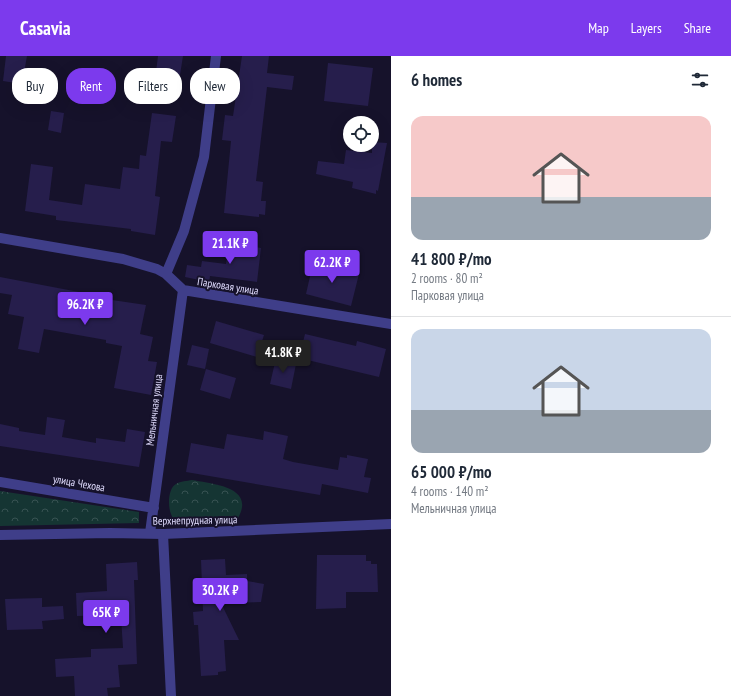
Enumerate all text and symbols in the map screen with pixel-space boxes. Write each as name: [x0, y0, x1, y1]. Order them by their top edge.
text: Casavia: [20, 16, 71, 40]
text: Map: [588, 19, 609, 37]
text: Layers: [631, 19, 662, 37]
text: Share: [684, 19, 711, 37]
chip: Buy: [12, 68, 58, 104]
chip: Rent: [66, 68, 116, 104]
chip: Filters: [124, 68, 182, 104]
chip: New: [190, 68, 240, 104]
text: 6 homes: [411, 69, 462, 91]
icon: filters: [689, 69, 711, 91]
map controls: [343, 116, 379, 152]
button: locate: [343, 116, 379, 152]
icon: home: [525, 142, 597, 214]
pin: 21.1K ₽: [193, 231, 267, 265]
text: 21.1K ₽: [212, 235, 248, 252]
text: 41 800 ₽/mo: [411, 248, 492, 270]
pin: 62.2K ₽: [295, 250, 369, 284]
text: 62.2K ₽: [314, 254, 350, 271]
text: 2 rooms · 80 m²: [411, 270, 483, 287]
street label: Парковая улица: [196, 274, 260, 298]
text: Парковая улица: [411, 287, 484, 304]
pin: 96.2K ₽: [48, 292, 122, 326]
text: 96.2K ₽: [67, 296, 103, 313]
pin: 41.8K ₽: [246, 340, 320, 374]
text: 41.8K ₽: [265, 344, 301, 361]
icon: home: [525, 355, 597, 427]
street label: Мельничная улица: [143, 373, 165, 447]
text: 65 000 ₽/mo: [411, 461, 492, 483]
street label: улица Чехова: [52, 472, 106, 494]
text: 4 rooms · 140 m²: [411, 483, 489, 500]
text: Мельничная улица: [411, 500, 496, 517]
street label: Верхнепрудная улица: [153, 512, 237, 528]
pin: 30.2K ₽: [183, 578, 257, 612]
text: 30.2K ₽: [202, 582, 238, 599]
pin: 65K ₽: [78, 600, 134, 634]
text: 65K ₽: [92, 604, 120, 621]

